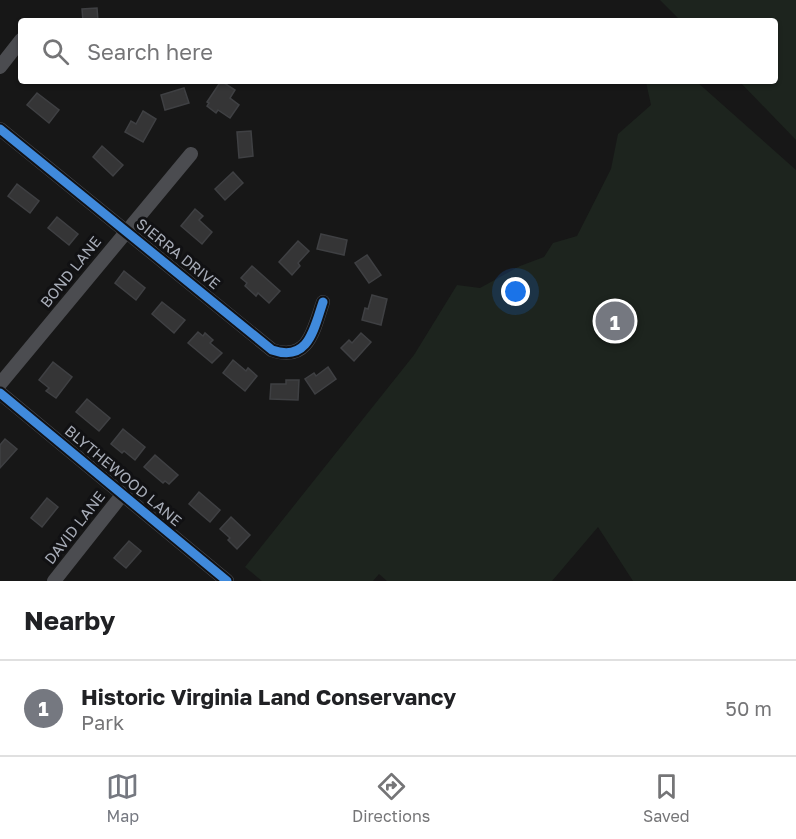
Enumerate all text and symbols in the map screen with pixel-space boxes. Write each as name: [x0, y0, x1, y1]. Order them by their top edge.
search box: [18, 18, 778, 84]
icon: search: [39, 35, 72, 68]
text: Search here: [87, 38, 213, 65]
street label: SIERRA DRIVE: [133, 214, 224, 292]
street label: BOND LANE: [36, 232, 104, 311]
your location: [501, 277, 530, 306]
pin: 1: [596, 298, 634, 344]
street label: BLYTHEWOOD LANE: [62, 421, 186, 529]
street label: DAVID LANE: [40, 487, 108, 567]
text: Nearby: [24, 605, 115, 636]
text: Historic Virginia Land Conservancy: [81, 683, 456, 710]
text: 1: [38, 696, 49, 720]
text: 50 m: [725, 696, 772, 720]
text: Park: [81, 710, 124, 734]
tab: Map: [106, 770, 139, 826]
tab: Directions: [352, 770, 430, 826]
tab: Saved: [643, 770, 690, 826]

